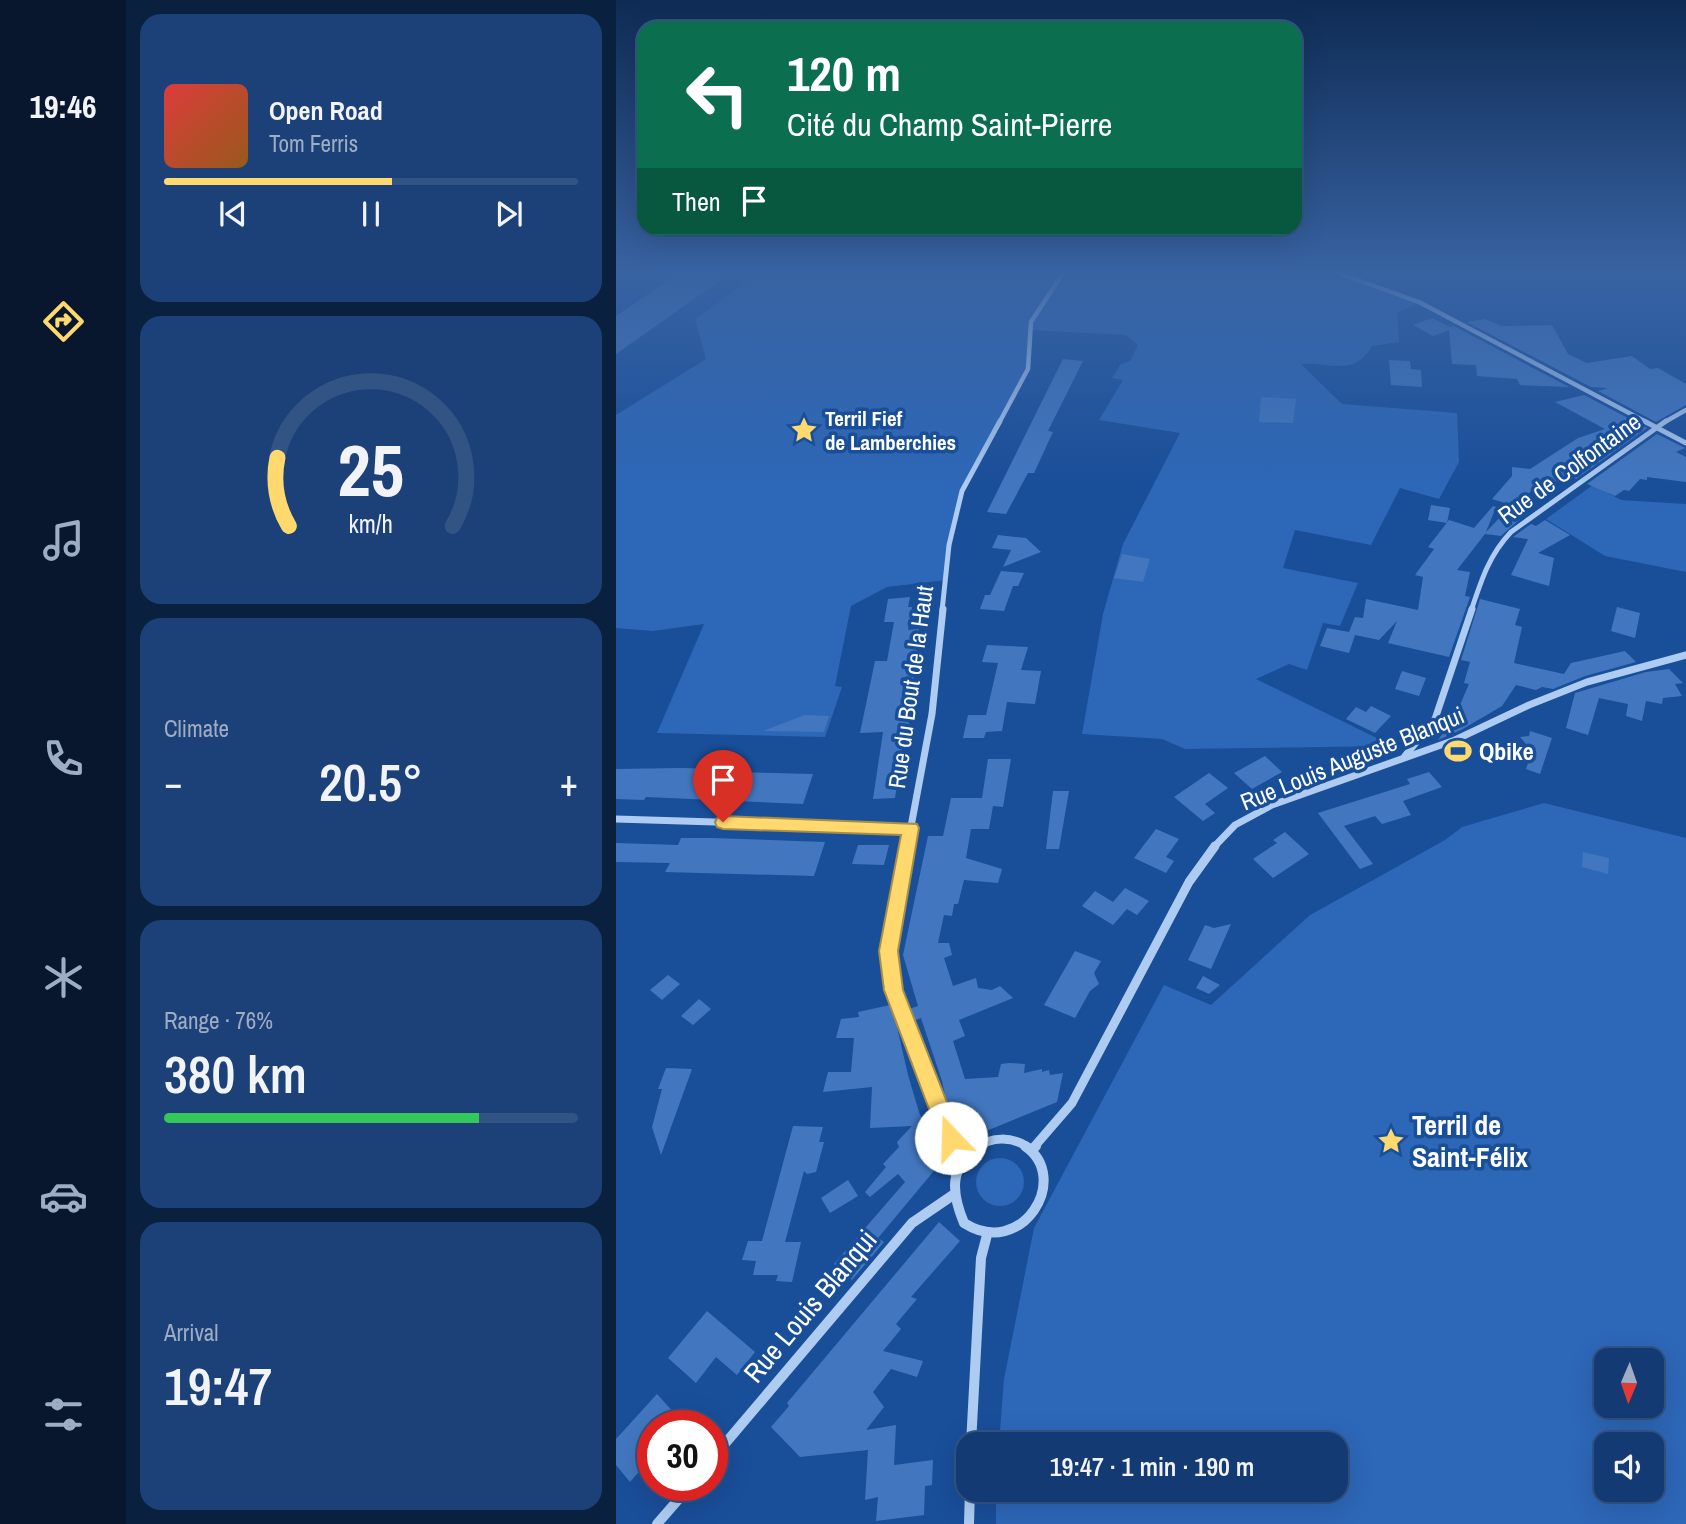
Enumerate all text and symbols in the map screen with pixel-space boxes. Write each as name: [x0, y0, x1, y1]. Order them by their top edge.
text: 120 m: [787, 40, 901, 106]
icon: left: [672, 49, 763, 140]
text: 19:46: [29, 85, 97, 128]
text: Open Road: [269, 93, 383, 128]
text: Cité du Champ Saint-Pierre: [787, 103, 1112, 146]
text: Tom Ferris: [269, 128, 358, 159]
icon: arrive: [735, 182, 773, 220]
text: Then: [672, 184, 721, 219]
icon: previous: [214, 195, 252, 233]
icon: pause: [352, 195, 390, 233]
icon: next: [490, 195, 528, 233]
icon: directions: [39, 297, 88, 346]
place label: Terril Fief de Lamberchies: [825, 404, 956, 457]
street label: Rue de Colfontaine: [1491, 405, 1647, 531]
place icon: Terril Fief de Lamberchies: [789, 415, 819, 445]
text: 25: [338, 421, 404, 519]
text: km/h: [349, 507, 393, 541]
icon: music: [39, 516, 88, 565]
street label: Rue du Bout de la Haut: [880, 583, 940, 791]
street label: Rue Louis Auguste Blanqui: [1235, 698, 1469, 818]
text: Climate: [164, 713, 229, 744]
icon: phone: [39, 734, 88, 783]
place label: Qbike: [1479, 735, 1534, 767]
sports icon: Qbike: [1443, 736, 1473, 766]
text: 20.5°: [319, 747, 423, 817]
pin: [693, 750, 753, 822]
text: −: [164, 757, 182, 808]
text: +: [560, 757, 578, 808]
icon: arrive: [704, 761, 742, 799]
icon: climate: [39, 953, 88, 1002]
text: Range · 76%: [164, 1005, 273, 1036]
text: 380 km: [164, 1039, 307, 1109]
position arrow: [914, 1101, 988, 1175]
place label: Terril de Saint-Félix: [1412, 1106, 1528, 1176]
place icon: Terril de Saint-Félix: [1376, 1126, 1406, 1156]
icon: car: [39, 1172, 88, 1221]
street label: Rue Louis Blanqui: [735, 1221, 885, 1391]
text: Arrival: [164, 1317, 219, 1348]
north arrow: [1594, 1348, 1664, 1418]
map controls: [1594, 1348, 1664, 1502]
text: 19:47: [164, 1351, 272, 1421]
icon: filters: [39, 1390, 88, 1439]
speed limit sign: 30: [637, 1410, 728, 1501]
button: sound: [1594, 1432, 1664, 1502]
text: 19:47 · 1 min · 190 m: [1050, 1449, 1254, 1484]

